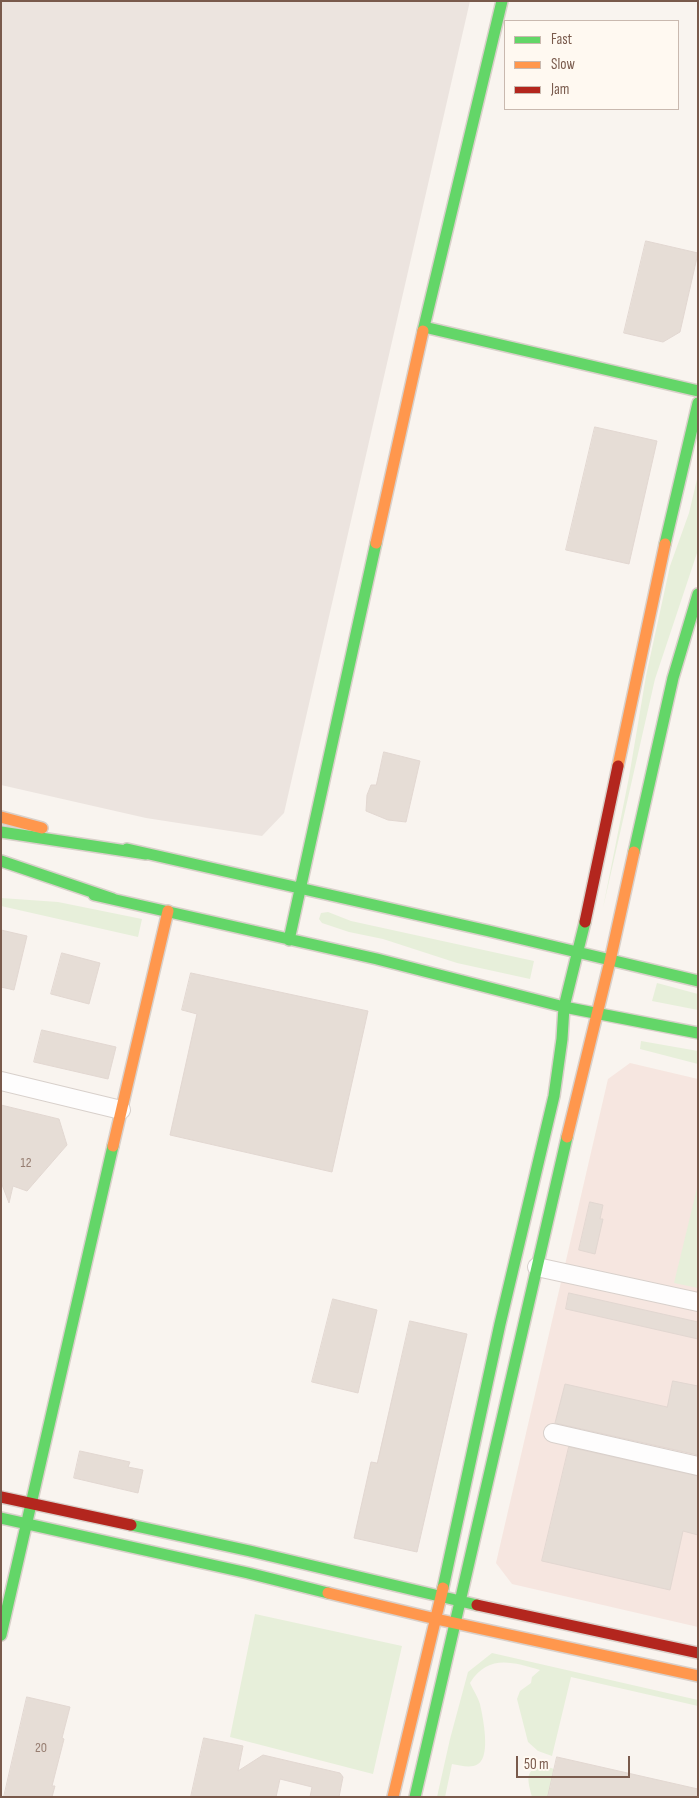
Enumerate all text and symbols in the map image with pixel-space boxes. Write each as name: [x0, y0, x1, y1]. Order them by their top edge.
legend: [504, 20, 679, 110]
text: Fast: [551, 30, 572, 49]
text: Slow: [551, 55, 575, 74]
text: Jam: [551, 80, 569, 99]
house number: 12: [21, 1155, 31, 1171]
house number: 20: [35, 1740, 47, 1756]
scale bar: [519, 1746, 633, 1778]
text: 50 m: [524, 1755, 549, 1774]

